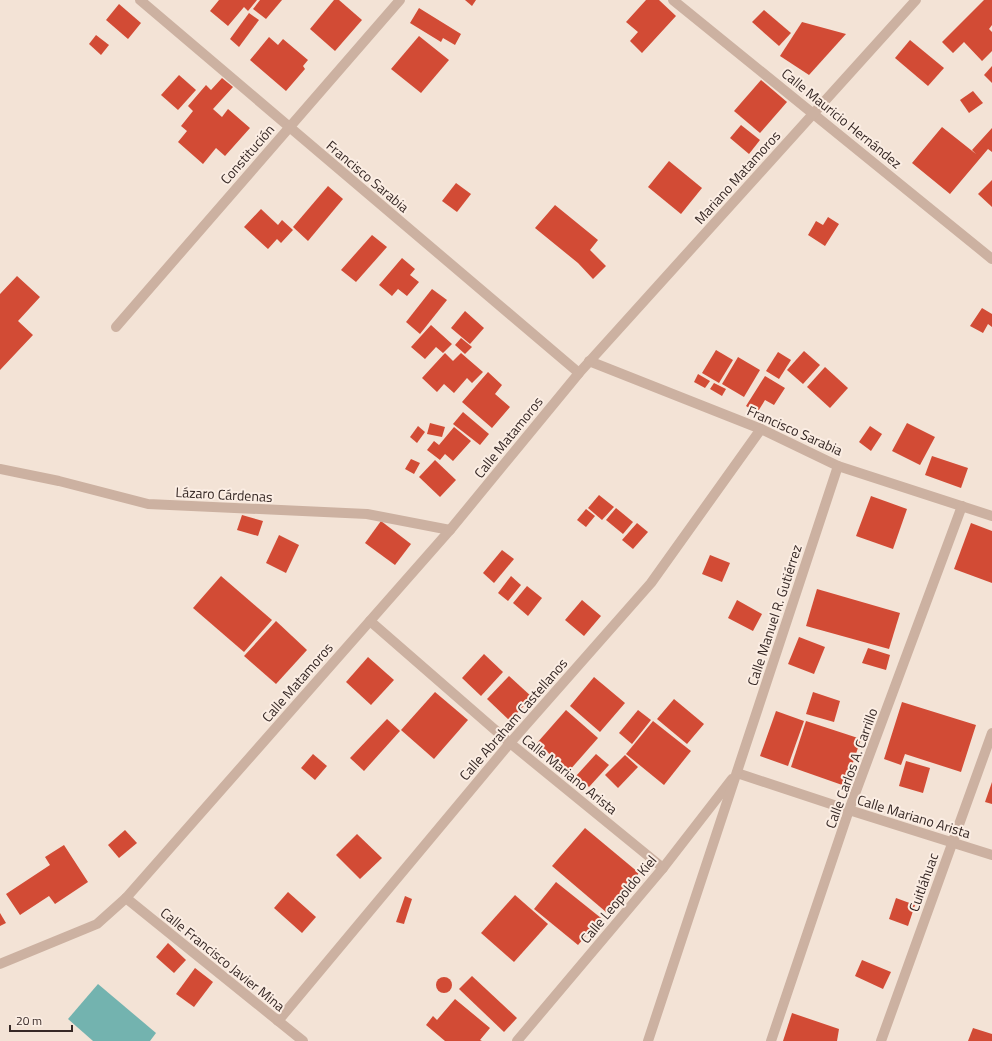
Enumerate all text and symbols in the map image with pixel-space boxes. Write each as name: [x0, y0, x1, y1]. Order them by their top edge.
street label: Calle Mauricio Hernández: [777, 63, 907, 173]
street label: Constitución: [215, 119, 279, 189]
street label: Mariano Matamoros: [689, 125, 785, 229]
street label: Francisco Sarabia: [322, 135, 414, 217]
street label: Calle Matamoros: [468, 392, 548, 482]
street label: Francisco Sarabia: [744, 400, 846, 460]
street label: Lázaro Cárdenas: [175, 481, 273, 507]
street label: Calle Manuel R. Gutiérrez: [741, 542, 807, 688]
street label: Calle Matamoros: [256, 638, 338, 726]
street label: Calle Abraham Castellanos: [454, 653, 572, 785]
street label: Calle Carlos A. Carrillo: [819, 705, 883, 831]
street label: Calle Mariano Arista: [518, 729, 622, 819]
street label: Calle Mariano Arista: [855, 789, 973, 843]
street label: Calle Leopoldo Kiel: [575, 850, 661, 948]
street label: Cuitláhuac: [903, 850, 943, 914]
street label: Calle Francisco Javier Mina: [156, 902, 290, 1016]
scale bar: [10, 1007, 72, 1033]
text: 20 m: [16, 1011, 42, 1030]

